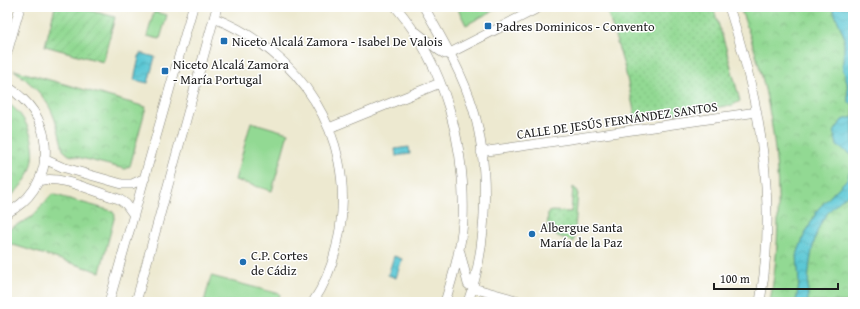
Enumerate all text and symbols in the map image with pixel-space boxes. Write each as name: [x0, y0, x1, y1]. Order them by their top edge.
place label: Padres Dominicos - Convento: [496, 17, 655, 36]
marker: Padres Dominicos - Convento: [483, 21, 493, 31]
place label: Niceto Alcalá Zamora - Isabel De Valois: [232, 32, 443, 51]
marker: Niceto Alcalá Zamora - Isabel De Valois: [219, 36, 229, 46]
place label: Niceto Alcalá Zamora - María Portugal: [173, 55, 290, 89]
marker: Niceto Alcalá Zamora - María Portugal: [160, 66, 170, 76]
street label: CALLE DE JESÚS FERNÁNDEZ SANTOS: [515, 97, 719, 144]
place label: Albergue Santa María de la Paz: [540, 218, 624, 252]
marker: Albergue Santa María de la Paz: [527, 229, 537, 239]
place label: C.P. Cortes de Cádiz: [251, 246, 308, 280]
marker: C.P. Cortes de Cádiz: [238, 257, 248, 267]
scale bar: [714, 265, 838, 291]
text: 100 m: [720, 270, 750, 287]

